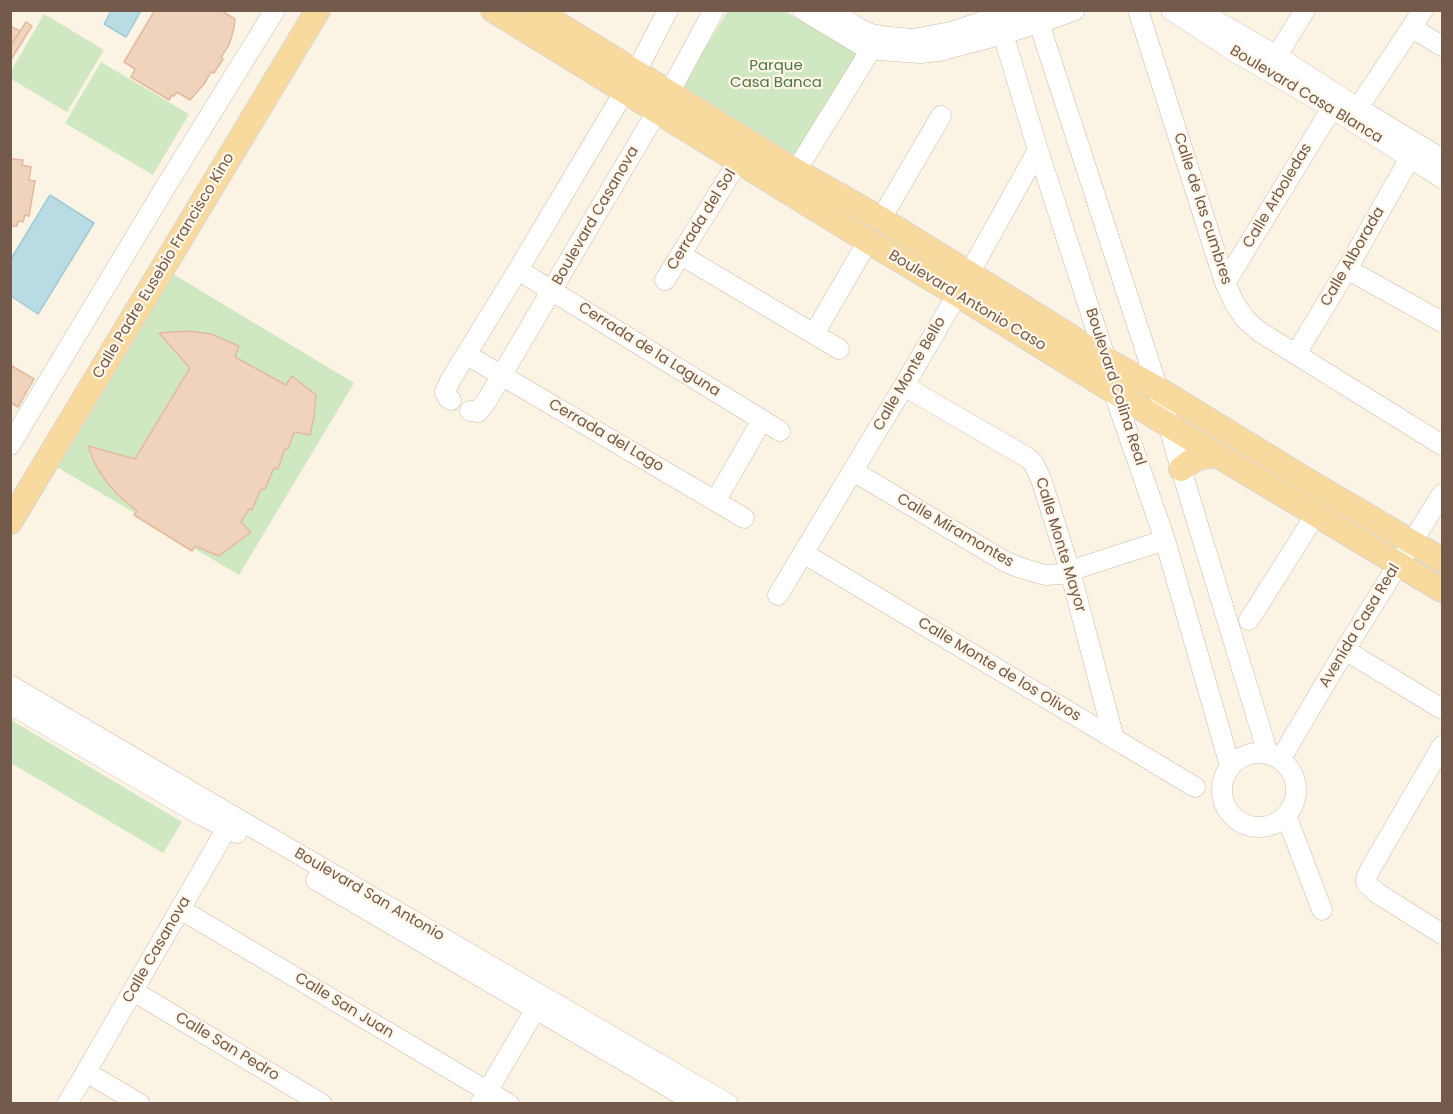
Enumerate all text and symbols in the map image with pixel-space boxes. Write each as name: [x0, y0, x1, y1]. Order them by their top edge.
street label: Boulevard Casa Blanca: [1226, 42, 1386, 148]
park label: Parque Casa Banca: [730, 57, 822, 92]
street label: Calle de las cumbres: [1169, 131, 1235, 287]
street label: Calle Arboledas: [1240, 140, 1316, 252]
street label: Boulevard Casanova: [549, 143, 643, 289]
street label: Calle Padre Eusebio Francisco Kino: [89, 150, 239, 382]
street label: Cerrada del Sol: [664, 166, 740, 274]
street label: Calle Alborada: [1317, 204, 1389, 310]
street label: Boulevard Antonio Caso: [885, 247, 1049, 355]
street label: Cerrada de la Laguna: [575, 299, 723, 401]
street label: Boulevard Colina Real: [1081, 306, 1149, 468]
street label: Calle Monte Bello: [870, 314, 950, 434]
street label: Cerrada del Lago: [545, 396, 667, 476]
street label: Calle Monte Mayor: [1031, 475, 1089, 615]
street label: Calle Miramontes: [893, 490, 1017, 572]
street label: Avenida Casa Real: [1316, 561, 1404, 691]
street label: Calle Monte de los Olivos: [914, 614, 1084, 726]
street label: Boulevard San Antonio: [291, 845, 447, 945]
street label: Calle Casanova: [119, 894, 195, 1006]
street label: Calle San Juan: [291, 969, 397, 1043]
street label: Calle San Pedro: [172, 1009, 282, 1085]

